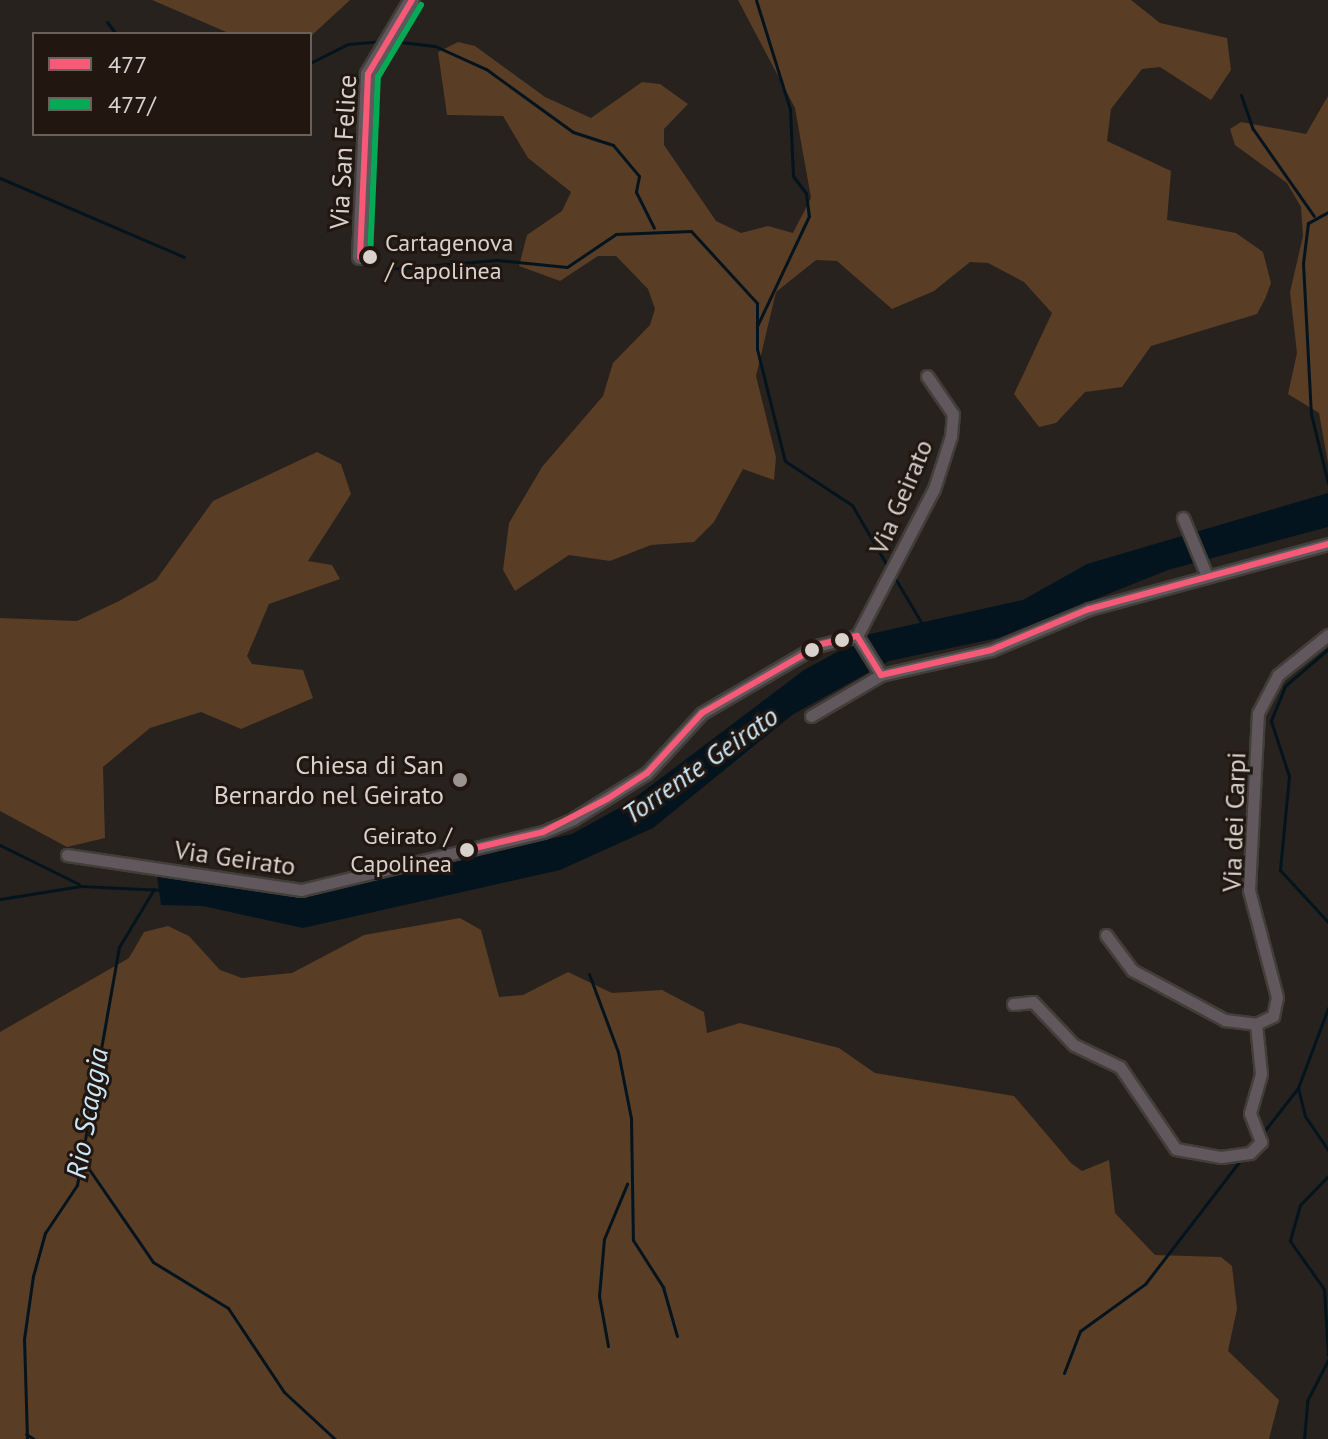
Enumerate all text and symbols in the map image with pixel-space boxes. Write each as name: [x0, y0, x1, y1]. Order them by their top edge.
legend: [32, 32, 312, 136]
text: 477: [108, 49, 147, 80]
street label: Via San Felice: [323, 74, 363, 230]
text: 477/: [108, 89, 156, 120]
place label: Cartagenova / Capolinea: [385, 229, 513, 285]
marker: Cartagenova / Capolinea: [362, 249, 378, 265]
street label: Via Geirato: [863, 435, 939, 559]
unlabelled marker: [834, 632, 850, 648]
unlabelled marker: [804, 642, 820, 658]
water label: Torrente Geirato: [615, 699, 785, 831]
place label: Chiesa di San Bernardo nel Geirato: [214, 749, 444, 810]
street label: Via dei Carpi: [1216, 752, 1252, 892]
marker: Chiesa di San Bernardo nel Geirato: [451, 771, 469, 789]
place label: Geirato / Capolinea: [350, 822, 452, 878]
street label: Via Geirato: [172, 834, 298, 882]
marker: Geirato / Capolinea: [459, 842, 475, 858]
water label: Rio Scaggia: [59, 1045, 115, 1181]

